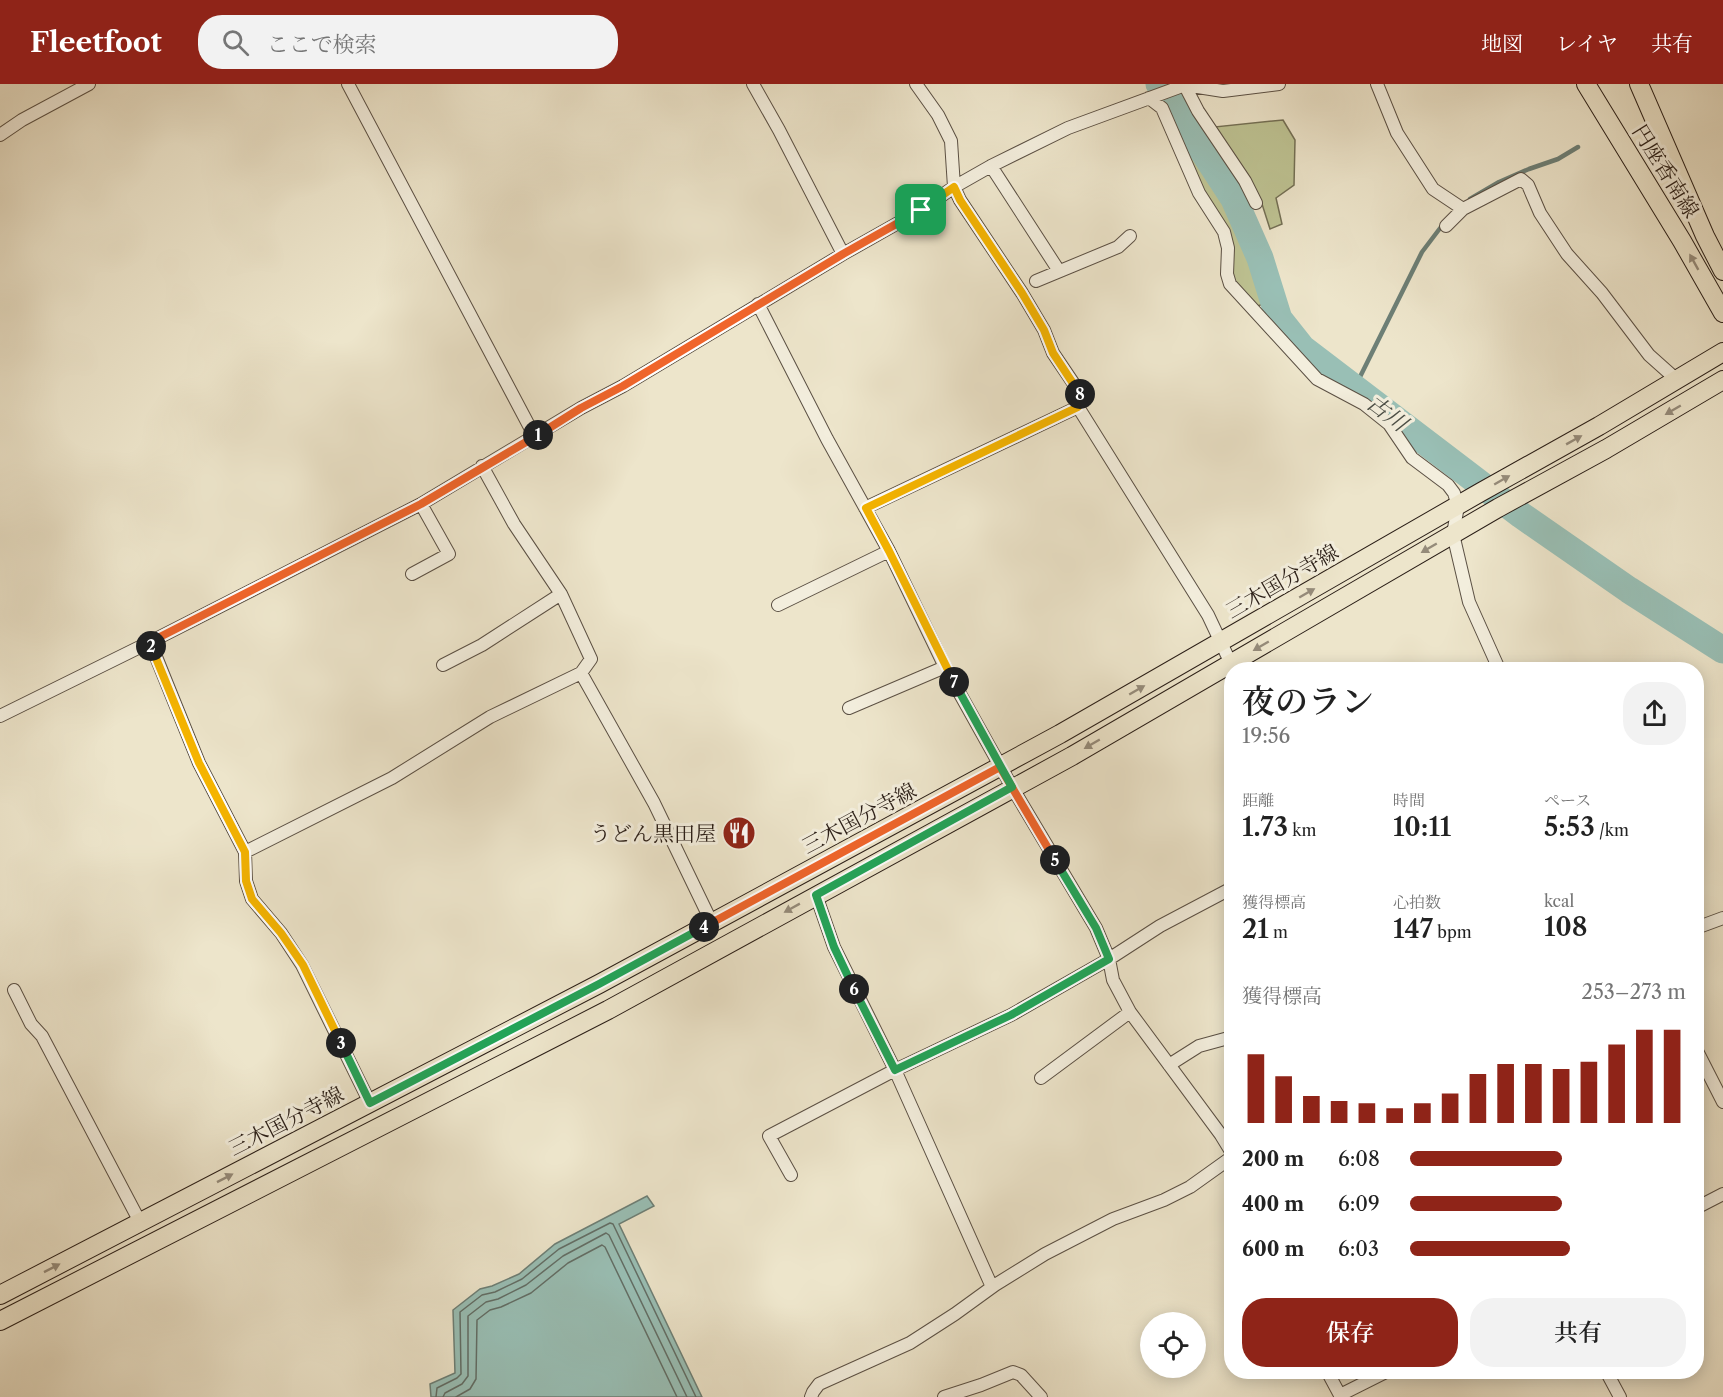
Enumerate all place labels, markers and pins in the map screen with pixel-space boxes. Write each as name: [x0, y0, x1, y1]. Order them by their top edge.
pin: [895, 184, 946, 235]
pin: 8: [1065, 379, 1095, 409]
pin: 1: [523, 420, 553, 450]
pin: 2: [136, 631, 166, 661]
pin: 7: [939, 667, 969, 697]
restaurant icon: うどん黒田屋: [721, 815, 757, 851]
place label: うどん黒田屋: [590, 821, 716, 846]
pin: 5: [1040, 845, 1070, 875]
pin: 4: [689, 912, 719, 942]
pin: 6: [839, 974, 869, 1004]
pin: 3: [326, 1028, 356, 1058]

